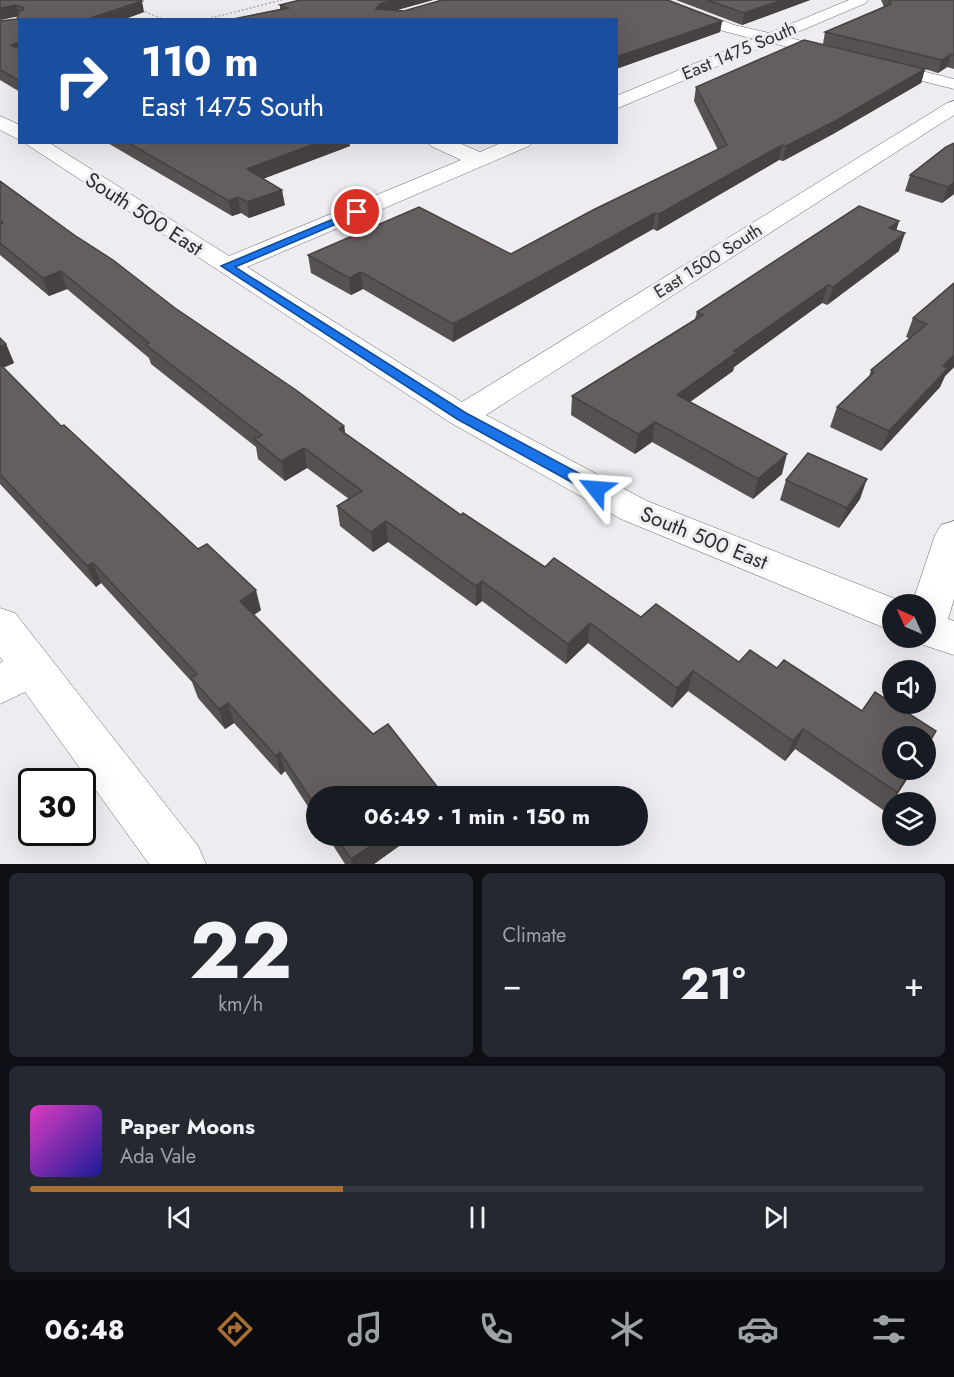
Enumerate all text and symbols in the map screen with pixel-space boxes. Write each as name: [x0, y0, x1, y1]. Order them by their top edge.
street label: East 1475 South: [678, 15, 800, 87]
text: 110 m: [141, 31, 259, 92]
icon: right: [42, 42, 120, 120]
text: East 1475 South: [141, 87, 324, 126]
street label: South 500 East: [79, 165, 209, 263]
pin: [331, 186, 382, 237]
icon: arrive: [340, 195, 373, 228]
street label: East 1500 South: [649, 217, 767, 305]
position arrow: [564, 457, 628, 521]
street label: South 500 East: [636, 499, 772, 577]
north arrow: [882, 594, 936, 648]
map controls: [882, 594, 936, 846]
button: sound: [882, 660, 936, 714]
button: search: [882, 726, 936, 780]
speed limit sign: 30: [18, 768, 96, 846]
button: layers: [882, 792, 936, 846]
text: 06:49 · 1 min · 150 m: [364, 800, 590, 832]
text: 22: [190, 895, 292, 1007]
text: Climate: [503, 921, 566, 950]
text: 21°: [680, 951, 746, 1016]
text: −: [503, 961, 522, 1008]
text: +: [904, 961, 924, 1008]
text: km/h: [218, 990, 263, 1019]
text: Paper Moons: [120, 1110, 255, 1142]
text: Ada Vale: [120, 1142, 196, 1171]
icon: previous: [163, 1201, 196, 1234]
icon: pause: [461, 1201, 494, 1234]
icon: next: [759, 1201, 792, 1234]
icon: directions: [214, 1308, 256, 1350]
icon: music: [344, 1308, 386, 1350]
icon: phone: [475, 1308, 517, 1350]
icon: climate: [606, 1308, 648, 1350]
icon: car: [737, 1308, 779, 1350]
icon: filters: [868, 1308, 910, 1350]
text: 06:48: [44, 1310, 125, 1349]

